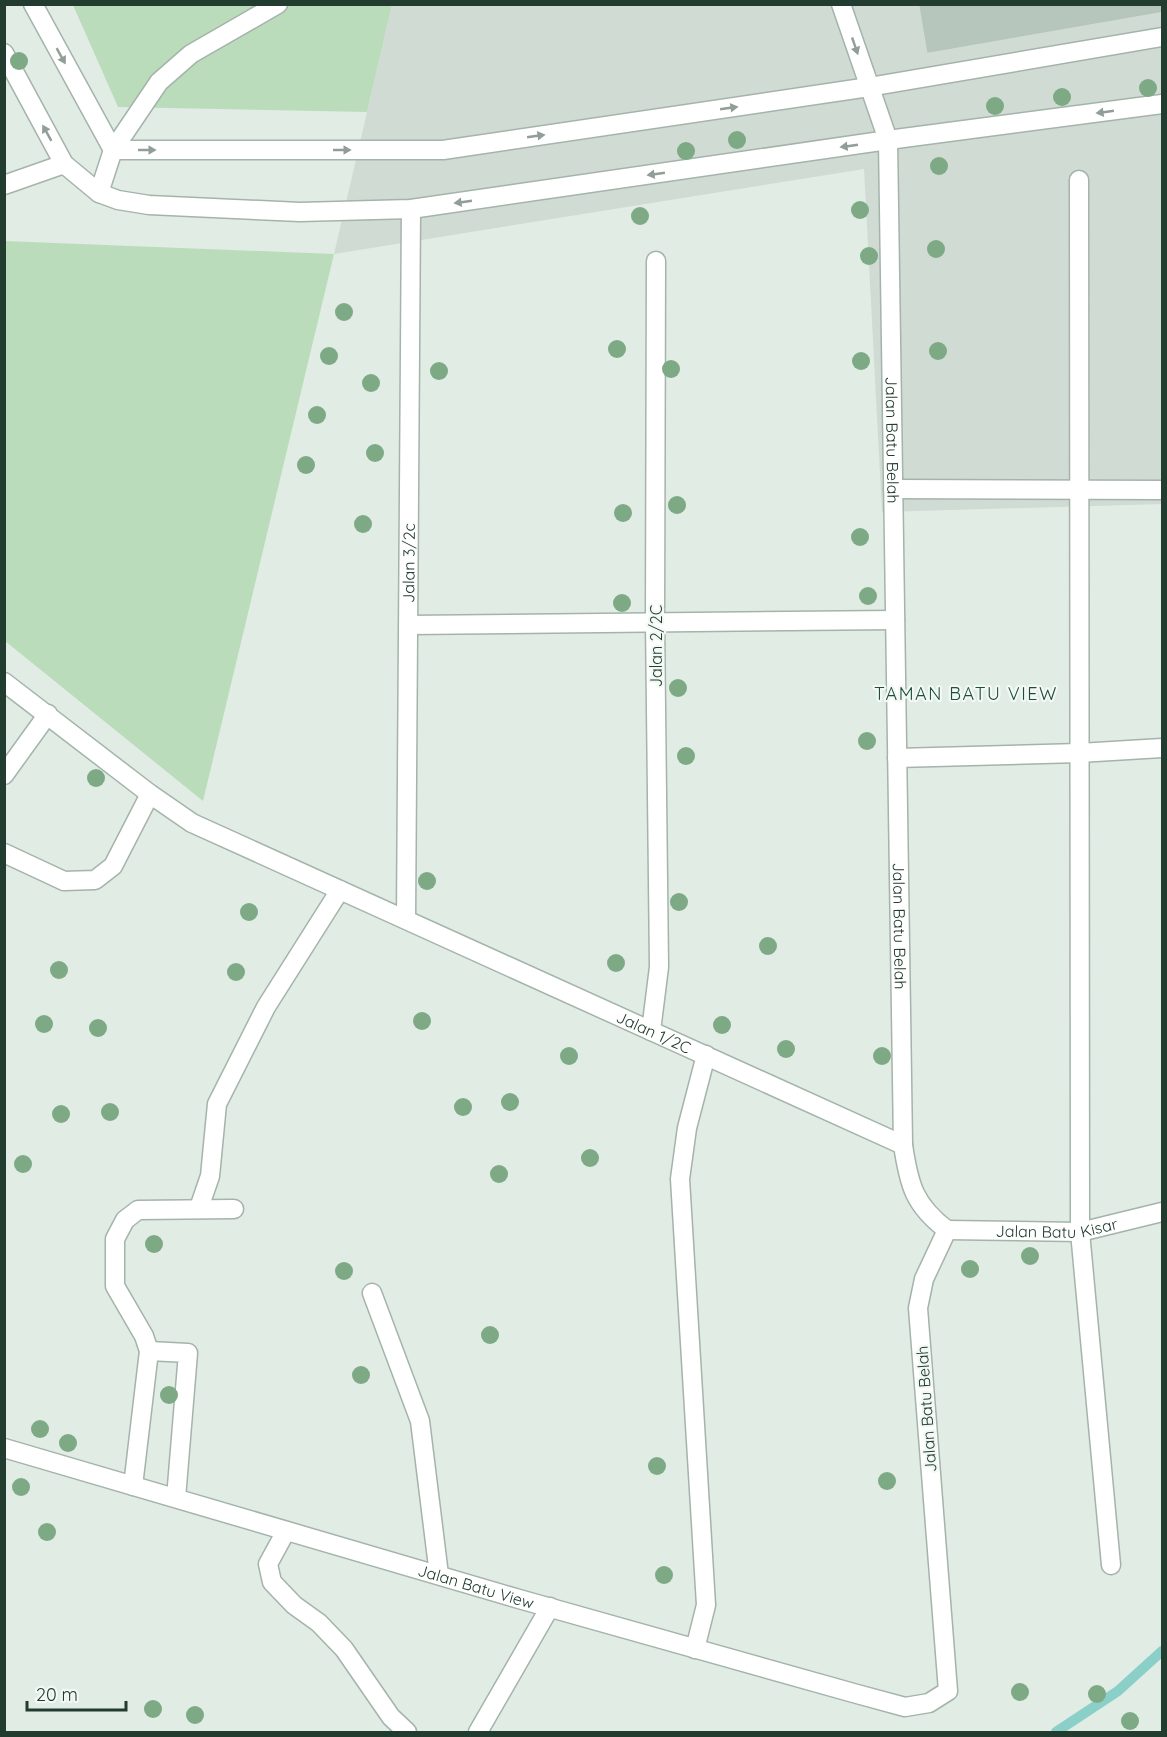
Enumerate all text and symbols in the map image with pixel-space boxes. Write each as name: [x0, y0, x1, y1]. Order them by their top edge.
one-way arrow: [851, 37, 860, 55]
one-way arrow: [56, 48, 66, 65]
one-way arrow: [720, 103, 739, 112]
one-way arrow: [1095, 107, 1114, 116]
one-way arrow: [42, 125, 52, 142]
one-way arrow: [527, 132, 546, 141]
one-way arrow: [839, 141, 858, 150]
one-way arrow: [138, 145, 157, 155]
one-way arrow: [333, 145, 352, 155]
one-way arrow: [646, 169, 665, 178]
one-way arrow: [453, 197, 472, 206]
street label: Jalan Batu Belah: [882, 377, 903, 504]
street label: Jalan 3/2c: [398, 523, 419, 603]
street label: Jalan 2/2C: [646, 605, 666, 687]
district label: TAMAN BATU VIEW: [874, 682, 1058, 705]
street label: Jalan Batu Belah: [889, 862, 911, 990]
street label: Jalan 1/2C: [613, 1007, 694, 1058]
street label: Jalan Batu Kisar: [996, 1213, 1120, 1242]
street label: Jalan Batu Belah: [912, 1345, 940, 1473]
street label: Jalan Batu View: [416, 1560, 536, 1613]
scale bar: [27, 1674, 126, 1712]
text: 20 m: [36, 1683, 78, 1706]

